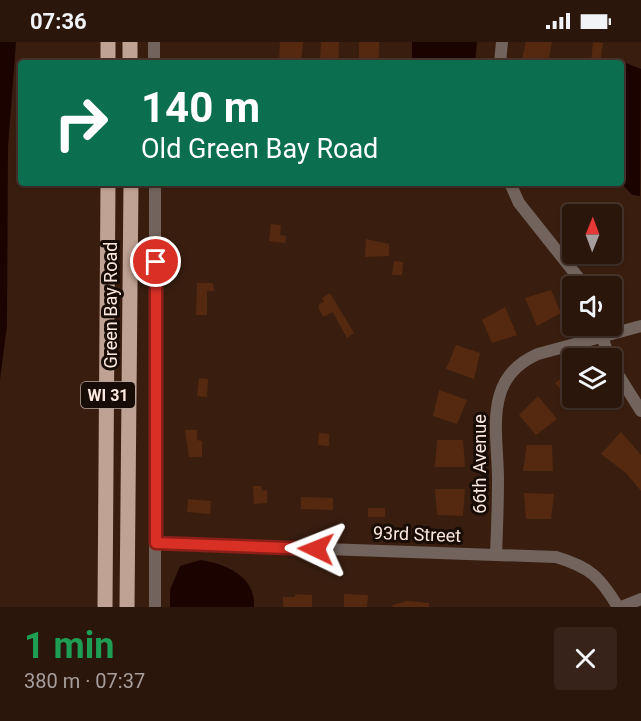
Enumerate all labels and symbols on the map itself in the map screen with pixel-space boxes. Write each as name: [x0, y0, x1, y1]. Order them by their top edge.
north arrow: [562, 204, 622, 264]
pin: [130, 236, 181, 287]
street label: Green Bay Road: [100, 242, 121, 368]
road number: WI 31: [81, 382, 135, 408]
street label: 66th Avenue: [469, 414, 490, 514]
position arrow: [284, 517, 348, 581]
street label: 93rd Street: [373, 522, 462, 546]

